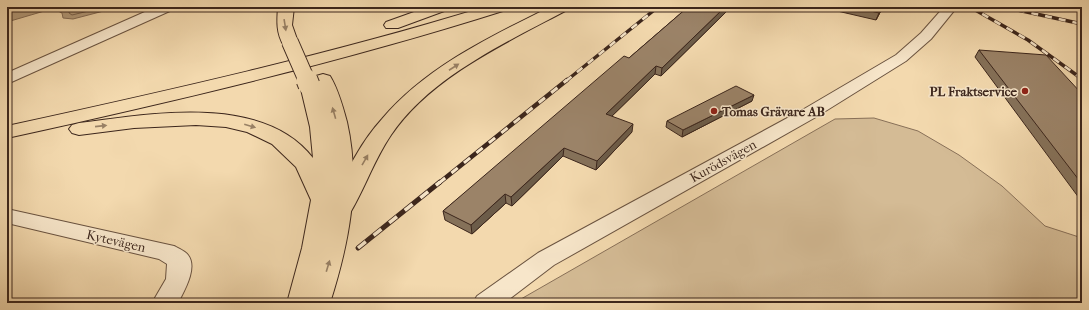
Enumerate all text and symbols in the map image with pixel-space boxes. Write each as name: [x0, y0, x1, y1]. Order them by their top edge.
one-way arrow: [282, 19, 288, 31]
one-way arrow: [449, 63, 459, 71]
place label: PL Fraktservice: [930, 84, 1018, 99]
marker: PL Fraktservice: [1020, 86, 1030, 96]
place label: Tomas Grävare AB: [721, 104, 825, 119]
marker: Tomas Grävare AB: [709, 106, 719, 116]
one-way arrow: [331, 107, 337, 119]
one-way arrow: [95, 123, 107, 129]
one-way arrow: [245, 123, 257, 129]
street label: Kurödsvägen: [687, 136, 759, 185]
one-way arrow: [362, 154, 369, 166]
street label: Kytevägen: [85, 227, 147, 255]
one-way arrow: [325, 260, 331, 272]

